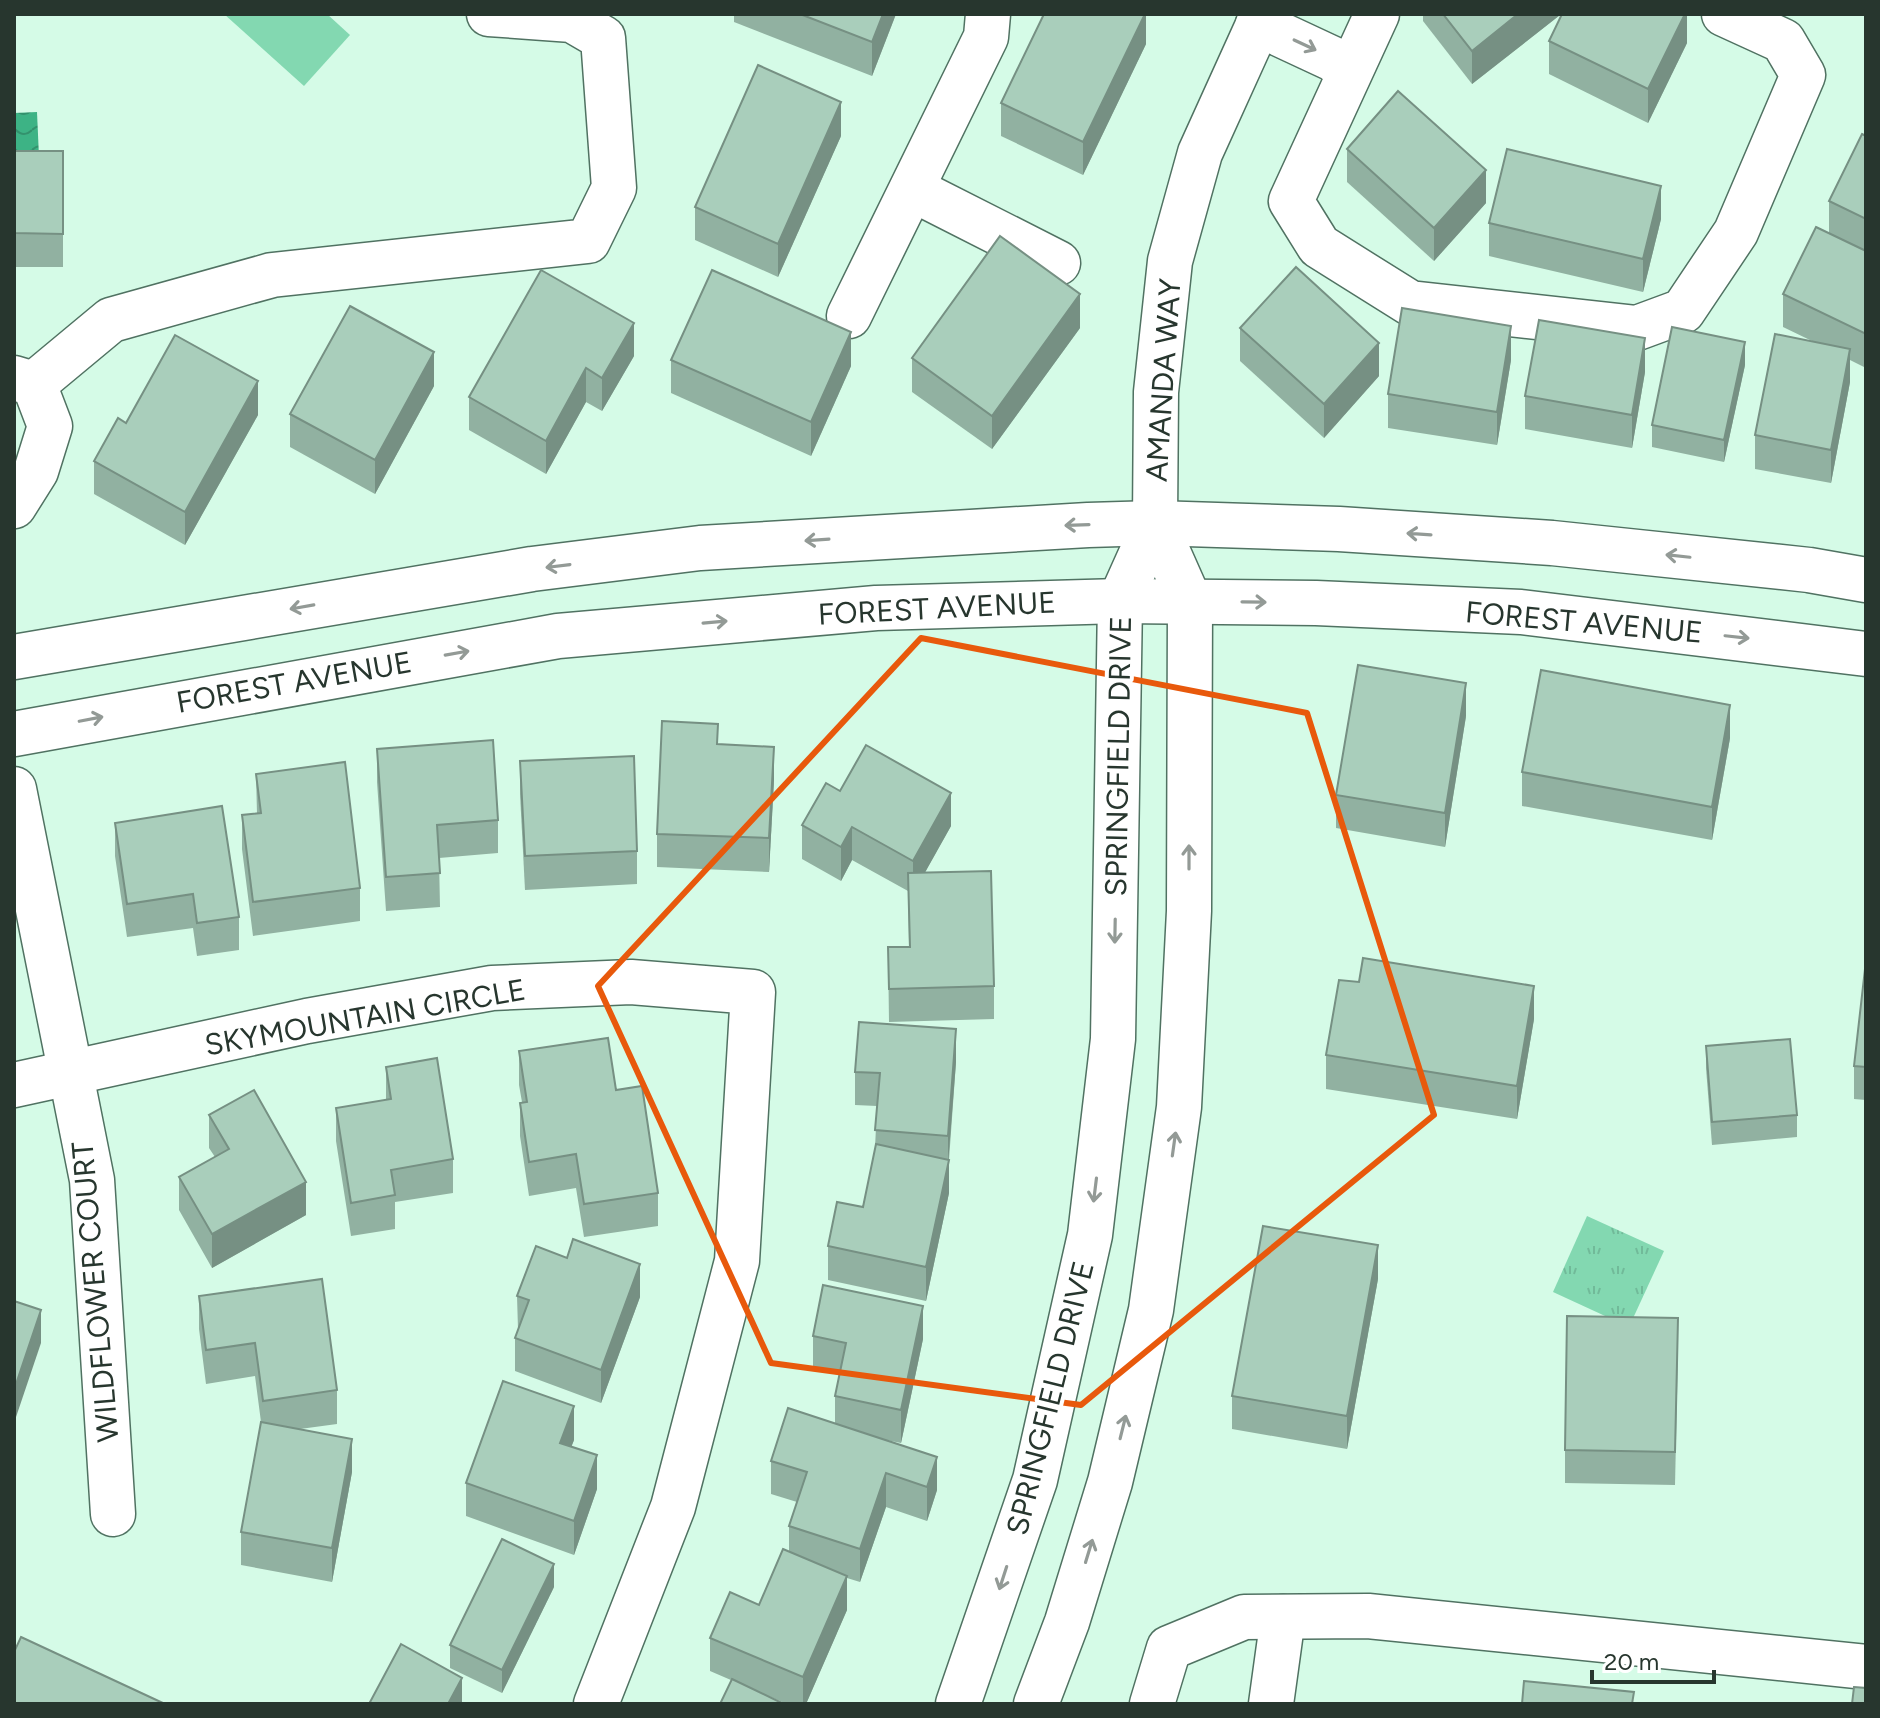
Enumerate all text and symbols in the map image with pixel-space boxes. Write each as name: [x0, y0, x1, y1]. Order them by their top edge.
one-way arrow: [1292, 39, 1316, 54]
street label: AMANDA WAY: [1137, 277, 1189, 483]
one-way arrow: [1064, 518, 1091, 533]
one-way arrow: [1406, 526, 1433, 541]
one-way arrow: [804, 533, 831, 548]
one-way arrow: [1665, 548, 1692, 563]
one-way arrow: [545, 558, 572, 573]
street label: FOREST AVENUE: [817, 583, 1057, 633]
street label: FOREST AVENUE: [1464, 593, 1704, 651]
one-way arrow: [1240, 595, 1267, 610]
one-way arrow: [289, 600, 315, 615]
one-way arrow: [701, 614, 728, 629]
street label: SPRINGFIELD DRIVE: [1097, 615, 1139, 897]
one-way arrow: [1723, 629, 1750, 644]
street label: FOREST AVENUE: [173, 643, 415, 721]
one-way arrow: [443, 645, 469, 660]
one-way arrow: [77, 711, 103, 726]
one-way arrow: [1181, 844, 1197, 871]
one-way arrow: [1107, 917, 1123, 944]
street label: SKYMOUNTAIN CIRCLE: [202, 971, 528, 1063]
one-way arrow: [1167, 1132, 1182, 1157]
street label: WILDFLOWER COURT: [63, 1140, 127, 1444]
one-way arrow: [1087, 1177, 1102, 1202]
street label: SPRINGFIELD DRIVE: [998, 1257, 1102, 1539]
one-way arrow: [1116, 1415, 1131, 1441]
one-way arrow: [1083, 1539, 1097, 1564]
one-way arrow: [994, 1565, 1009, 1590]
scale bar: [1592, 1634, 1714, 1684]
text: 20 m: [1604, 1647, 1659, 1676]

